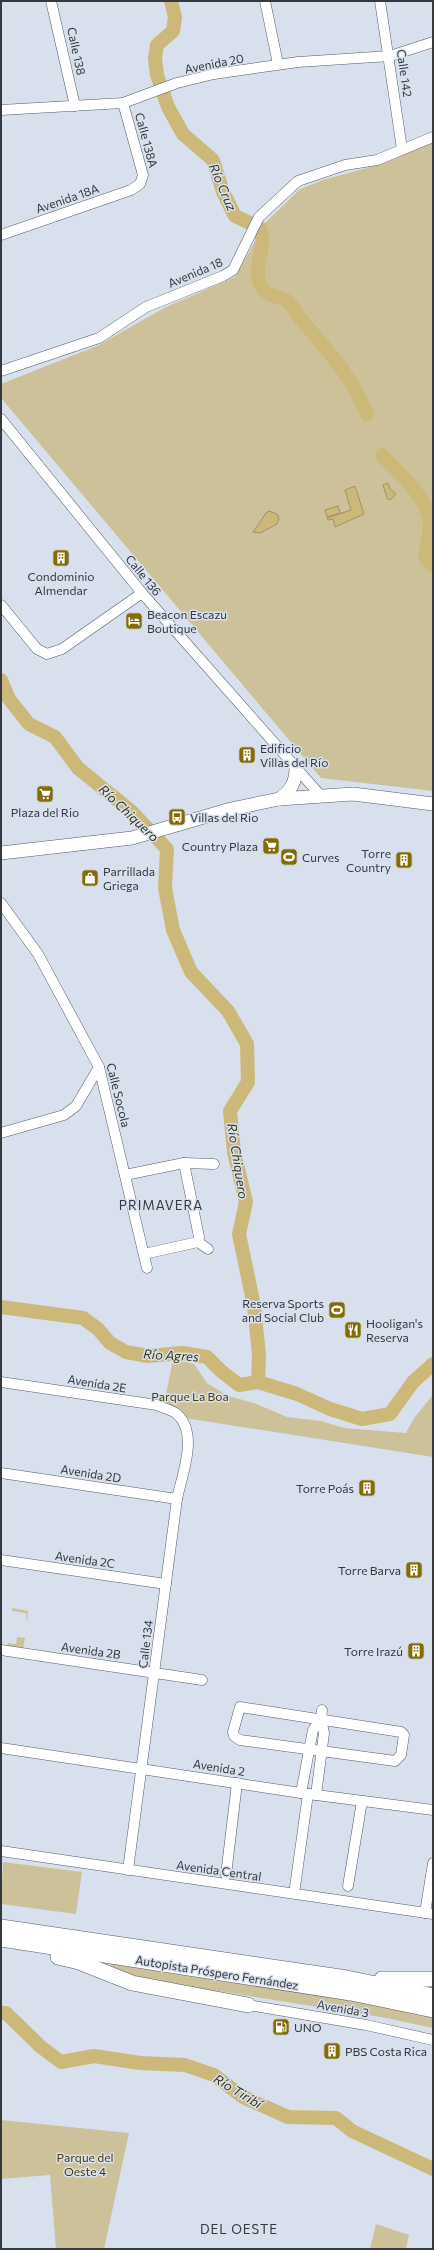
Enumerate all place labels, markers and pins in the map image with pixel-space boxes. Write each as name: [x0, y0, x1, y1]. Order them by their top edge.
building icon: Condominio Almendar: [51, 548, 71, 568]
place label: Condominio Almendar: [27, 569, 95, 597]
place label: Beacon Escazu Boutique: [147, 607, 227, 635]
hotel icon: Beacon Escazu Boutique: [124, 611, 144, 631]
place label: Edificio Villas del Río: [260, 741, 328, 769]
building icon: Edificio Villas del Río: [237, 745, 257, 765]
supermarket icon: Plaza del Rio: [35, 784, 55, 804]
place label: Plaza del Rio: [11, 805, 79, 819]
bus stop icon: Villas del Rio: [167, 807, 187, 827]
place label: Villas del Rio: [190, 810, 258, 824]
supermarket icon: Country Plaza: [261, 836, 281, 856]
place label: Country Plaza: [182, 839, 258, 853]
place label: Torre Country: [346, 846, 391, 874]
sports icon: Curves: [279, 847, 299, 867]
place label: Curves: [302, 850, 339, 864]
building icon: Torre Country: [394, 850, 414, 870]
place label: Parrillada Griega: [103, 864, 155, 892]
shop icon: Parrillada Griega: [80, 868, 100, 888]
place label: Reserva Sports and Social Club: [242, 1296, 324, 1324]
sports icon: Reserva Sports and Social Club: [327, 1300, 347, 1320]
place label: Hooligan's Reserva: [366, 1316, 423, 1344]
restaurant icon: Hooligan's Reserva: [343, 1320, 363, 1340]
building icon: Torre Poás: [357, 1478, 377, 1498]
place label: Torre Poás: [296, 1481, 354, 1495]
building icon: Torre Barva: [404, 1560, 424, 1580]
place label: Torre Barva: [338, 1563, 401, 1577]
building icon: Torre Irazú: [406, 1641, 426, 1661]
place label: Torre Irazú: [344, 1644, 403, 1658]
fuel station icon: UNO: [271, 2017, 291, 2037]
place label: UNO: [294, 2020, 322, 2034]
building icon: PBS Costa Rica: [322, 2041, 342, 2061]
place label: PBS Costa Rica: [345, 2044, 427, 2058]

